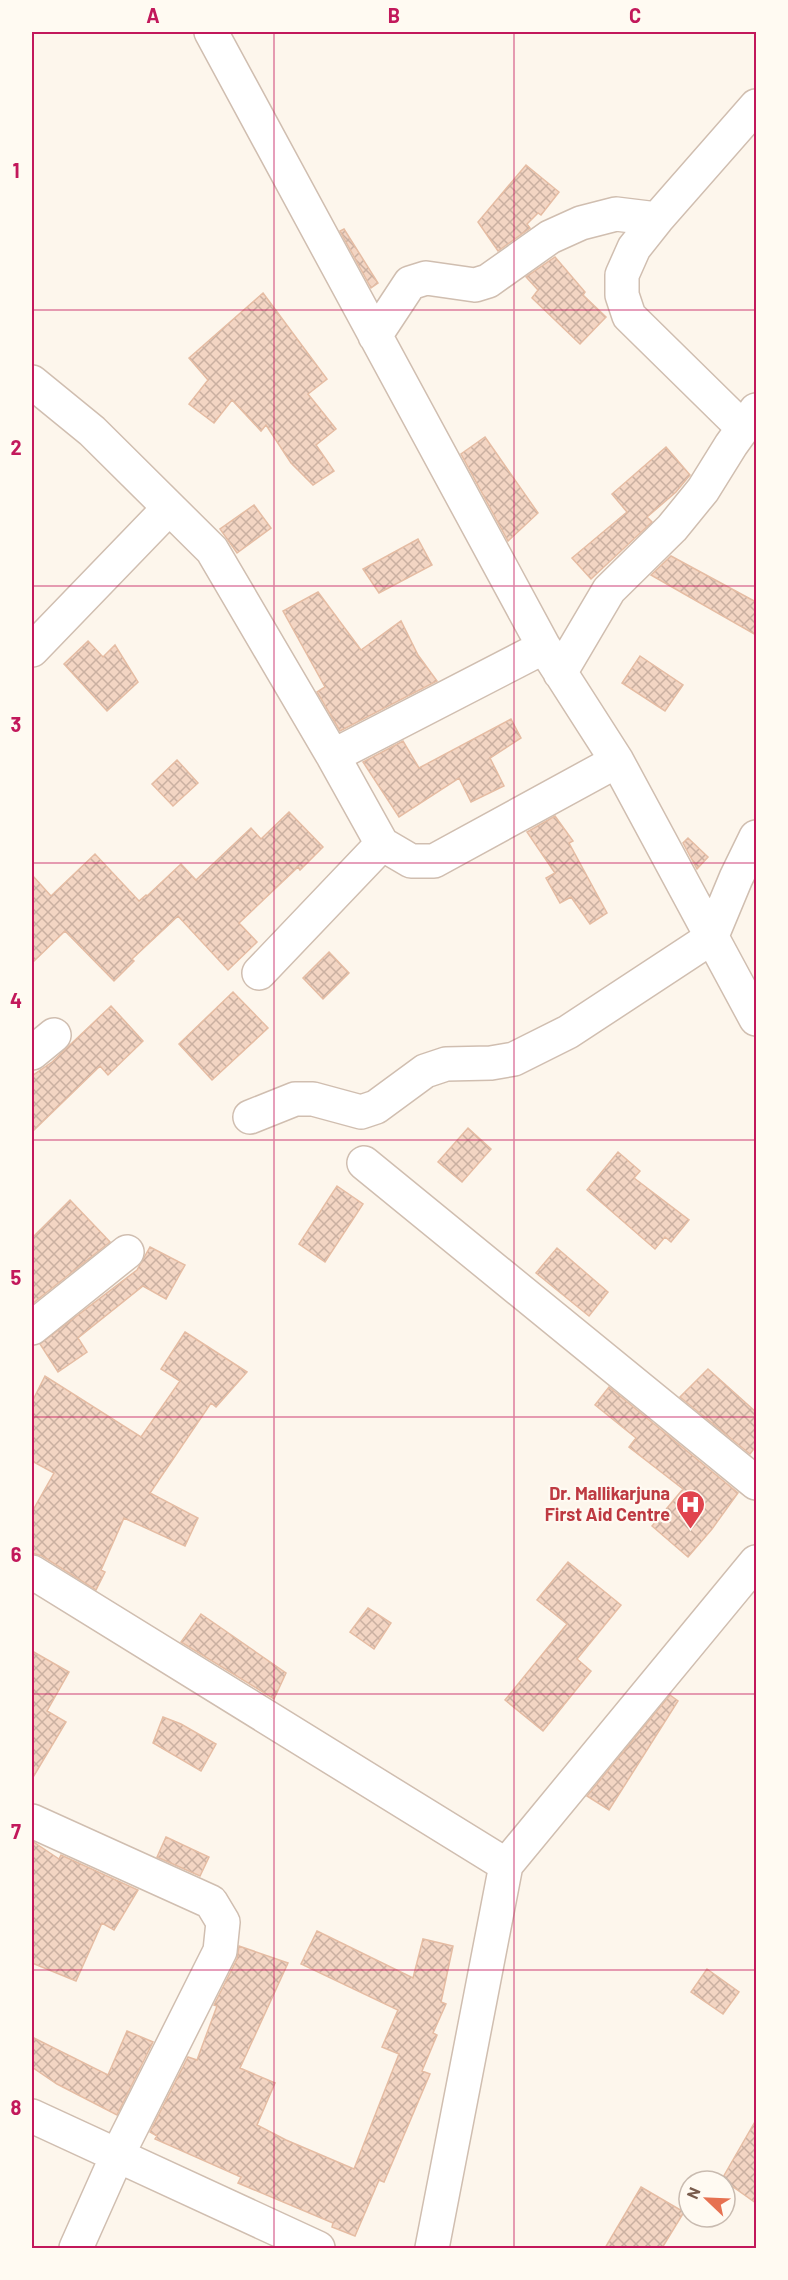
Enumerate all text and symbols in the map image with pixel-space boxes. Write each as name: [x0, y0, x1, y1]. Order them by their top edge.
text: A: [146, 3, 160, 27]
text: B: [388, 3, 400, 27]
text: C: [629, 3, 641, 27]
text: 1: [12, 158, 20, 182]
text: 2: [10, 435, 22, 459]
text: 3: [11, 712, 21, 736]
text: 4: [10, 988, 22, 1012]
text: 5: [11, 1265, 22, 1289]
place label: Dr. Mallikarjuna First Aid Centre: [545, 1482, 670, 1525]
hospital icon: Dr. Mallikarjuna First Aid Centre: [675, 1488, 707, 1530]
text: 6: [11, 1542, 22, 1566]
text: 7: [11, 1819, 21, 1843]
text: 8: [11, 2095, 22, 2119]
north arrow: [677, 2169, 737, 2229]
text: N: [682, 2184, 704, 2202]

